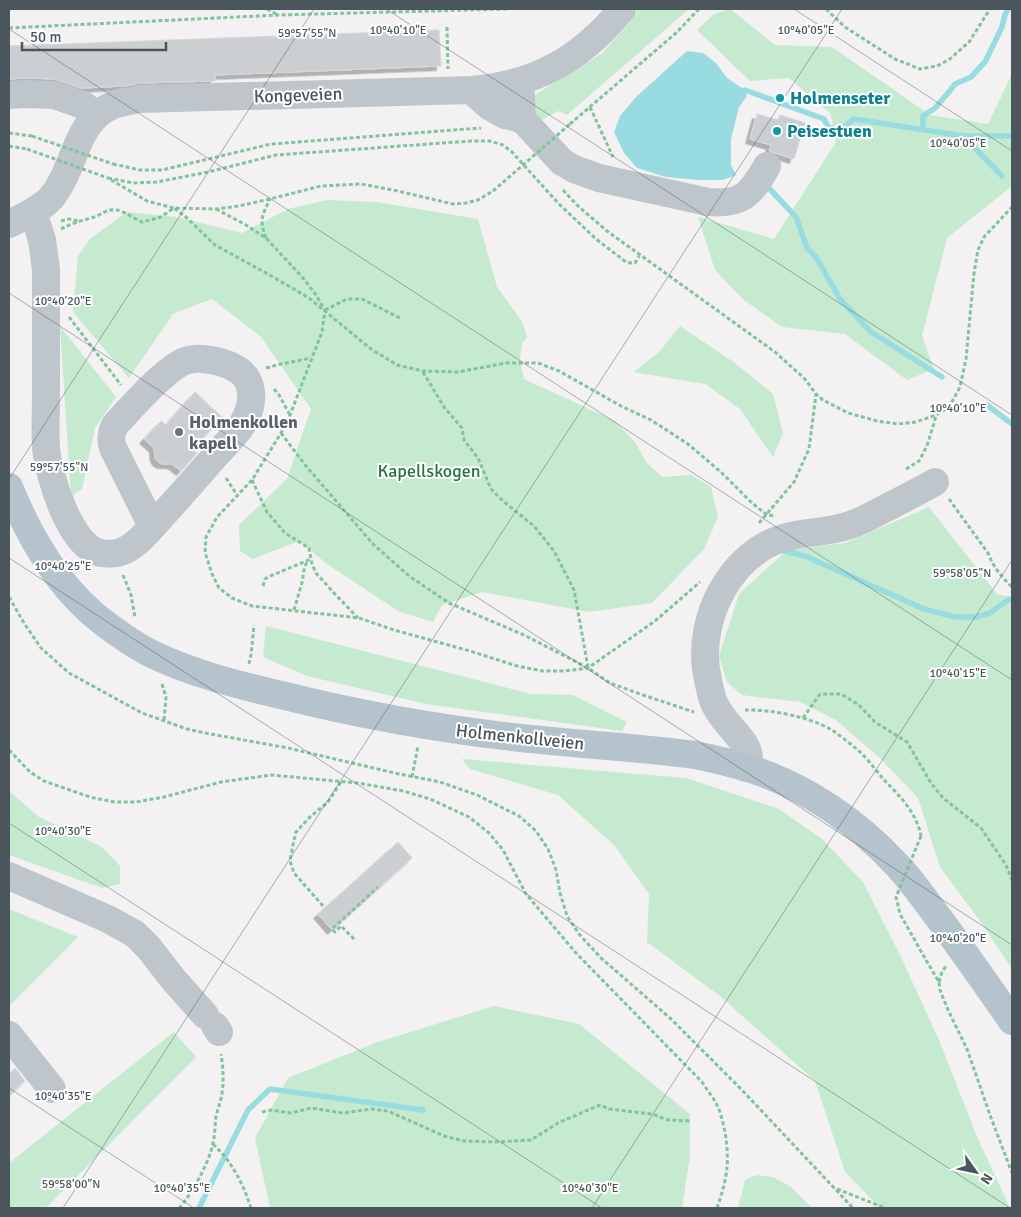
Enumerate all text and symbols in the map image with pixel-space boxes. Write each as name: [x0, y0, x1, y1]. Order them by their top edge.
scale bar: [22, 20, 166, 52]
text: 10°40'10"E: [369, 23, 427, 38]
text: 10°40'05"E: [777, 23, 835, 38]
text: 59°57'55"N: [278, 26, 336, 41]
text: 50 m: [30, 28, 61, 46]
street label: Kongeveien: [253, 82, 343, 108]
place label: Holmenseter: [790, 87, 891, 109]
marker: Holmenseter: [774, 92, 786, 104]
place label: Peisestuen: [787, 120, 872, 142]
marker: Peisestuen: [771, 125, 783, 137]
text: 10°40'05"E: [929, 136, 987, 151]
text: 10°40'20"E: [34, 294, 92, 309]
text: 10°40'10"E: [929, 401, 987, 416]
place label: Holmenkollen kapell: [189, 411, 298, 454]
marker: Holmenkollen kapell: [173, 426, 185, 438]
text: 59°57'55"N: [30, 460, 88, 475]
park label: Kapellskogen: [377, 460, 481, 482]
text: 10°40'25"E: [34, 559, 92, 574]
text: 59°58'05"N: [933, 566, 991, 581]
text: 10°40'15"E: [929, 666, 987, 681]
street label: Holmenkollveien: [455, 719, 585, 755]
text: 10°40'30"E: [34, 824, 92, 839]
text: 10°40'20"E: [929, 931, 987, 946]
text: 10°40'35"E: [34, 1089, 92, 1104]
north arrow: [951, 1147, 1001, 1197]
text: N: [977, 1170, 996, 1188]
text: 59°58'00"N: [42, 1177, 100, 1192]
text: 10°40'35"E: [153, 1181, 211, 1196]
text: 10°40'30"E: [561, 1181, 619, 1196]

